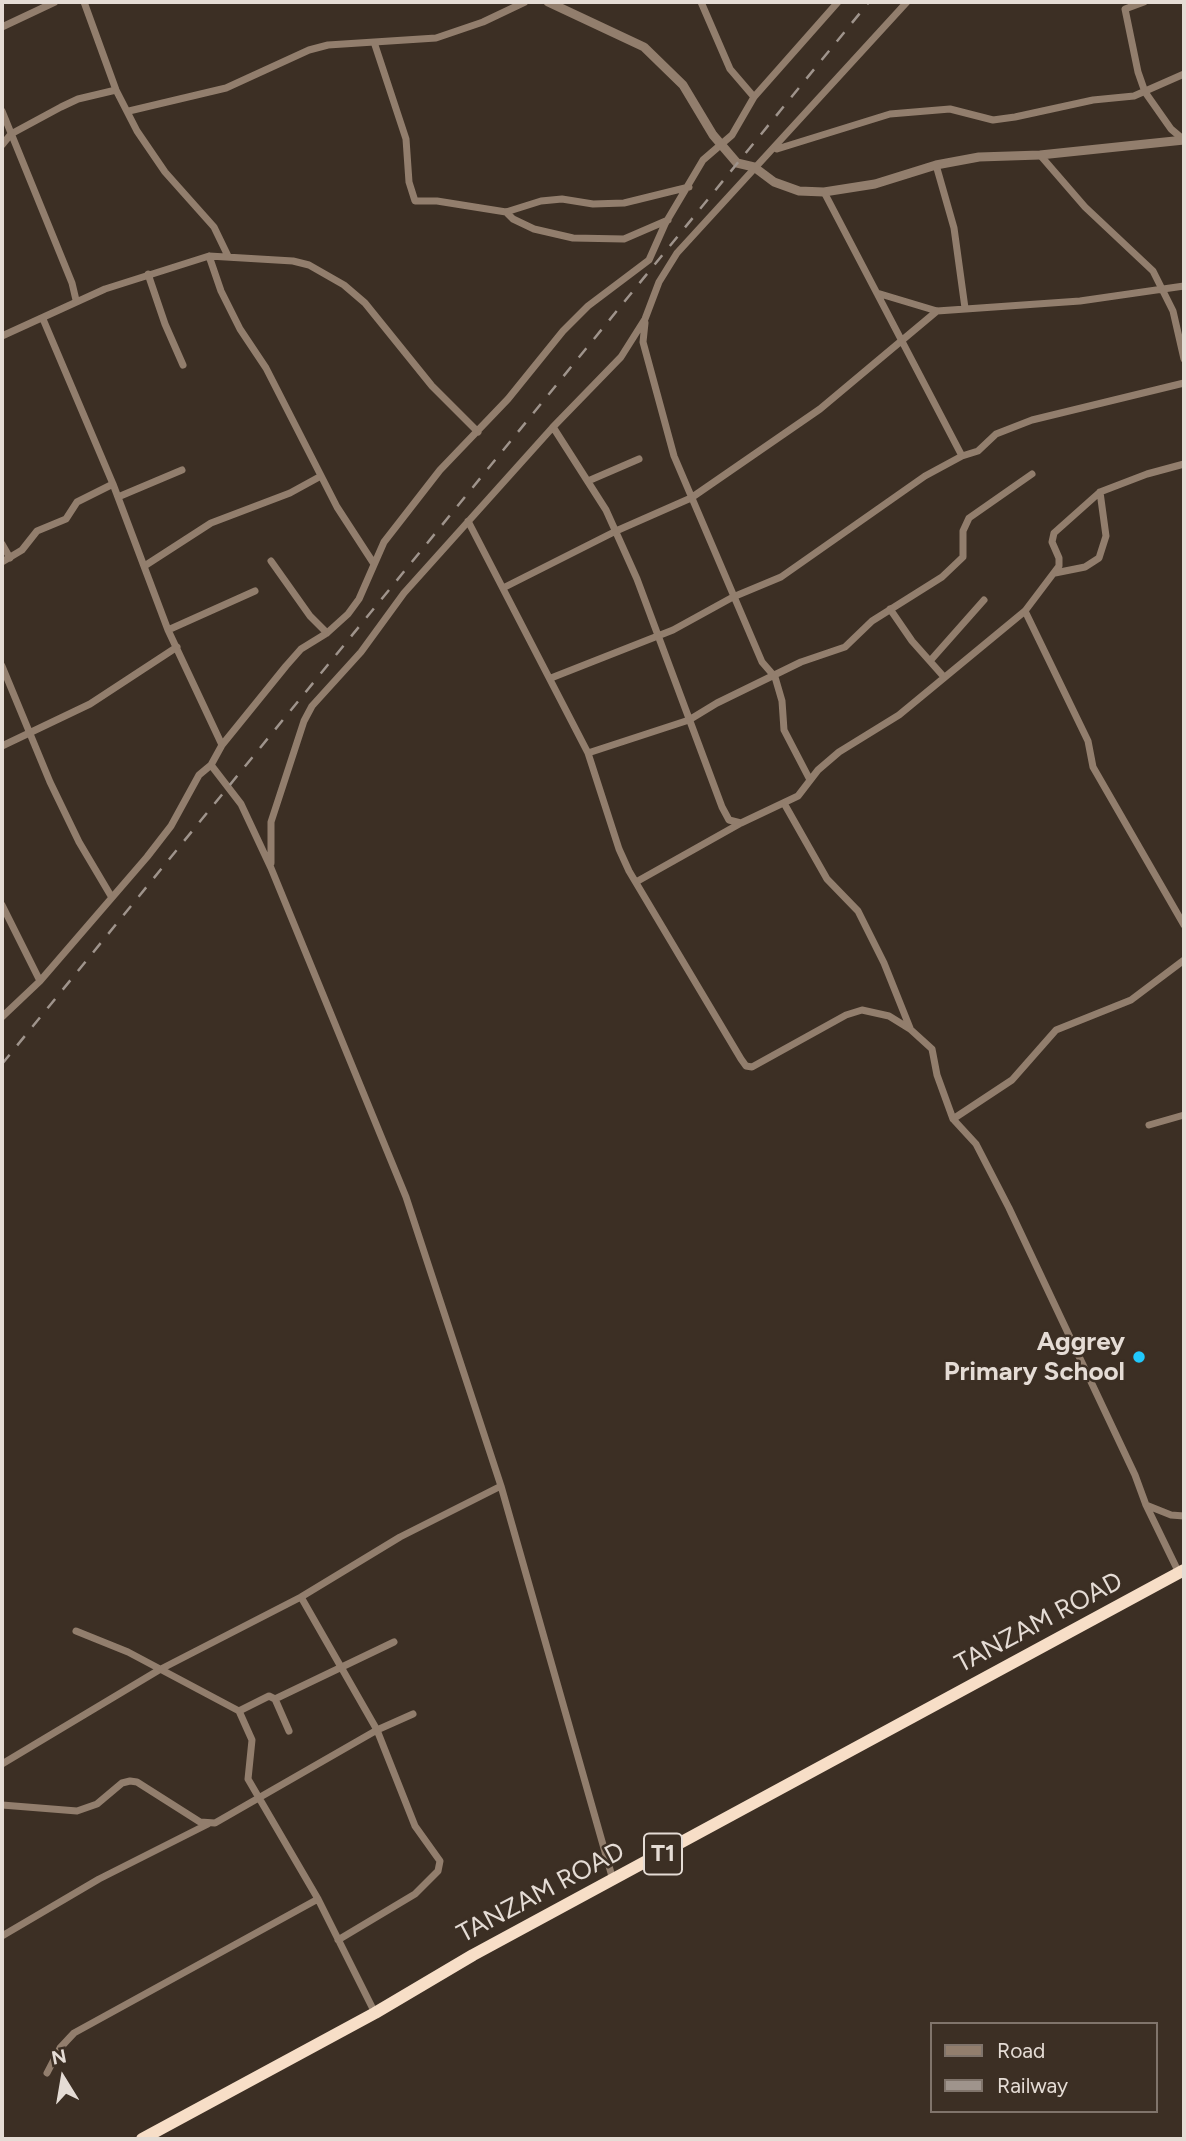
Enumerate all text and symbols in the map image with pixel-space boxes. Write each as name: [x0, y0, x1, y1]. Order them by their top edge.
place label: Aggrey Primary School: [944, 1326, 1125, 1388]
marker: Aggrey Primary School: [1131, 1349, 1147, 1365]
street label: TANZAM ROAD: [950, 1566, 1128, 1680]
road number: T1: [644, 1833, 682, 1874]
street label: TANZAM ROAD: [452, 1836, 630, 1950]
legend: [930, 2022, 1158, 2113]
text: Road: [997, 2038, 1045, 2063]
north arrow: [28, 2043, 98, 2113]
text: N: [49, 2044, 68, 2070]
text: Railway: [997, 2073, 1068, 2098]

